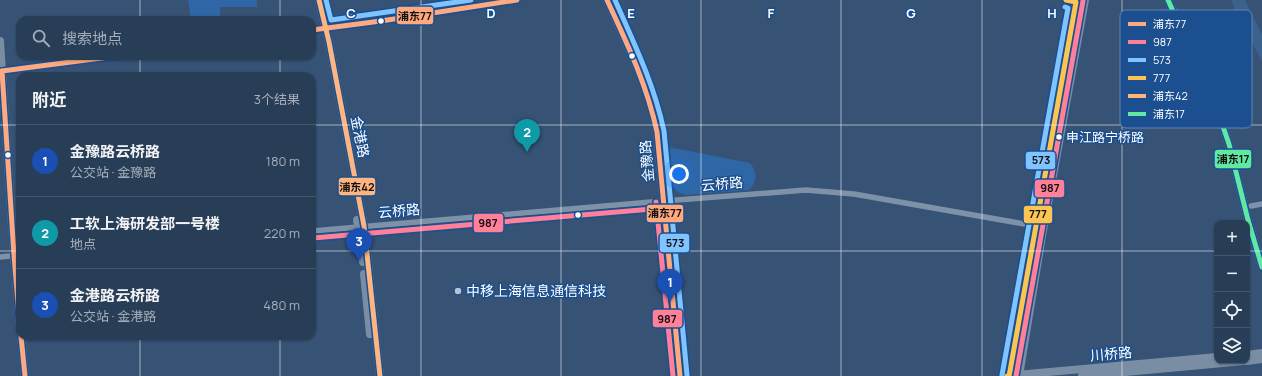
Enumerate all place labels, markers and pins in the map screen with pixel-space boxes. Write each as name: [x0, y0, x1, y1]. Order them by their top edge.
unlabelled marker: [376, 16, 386, 26]
unlabelled marker: [627, 51, 637, 61]
pin: 2: [514, 119, 540, 152]
place label: 申江路宁桥路: [1066, 128, 1144, 146]
marker: 申江路宁桥路: [1054, 132, 1064, 142]
unlabelled marker: [3, 150, 13, 160]
unlabelled marker: [573, 210, 583, 220]
pin: 3: [346, 228, 372, 261]
pin: 1: [657, 269, 683, 302]
place label: 中移上海信息通信科技: [466, 281, 606, 300]
marker: 中移上海信息通信科技: [453, 286, 463, 296]

